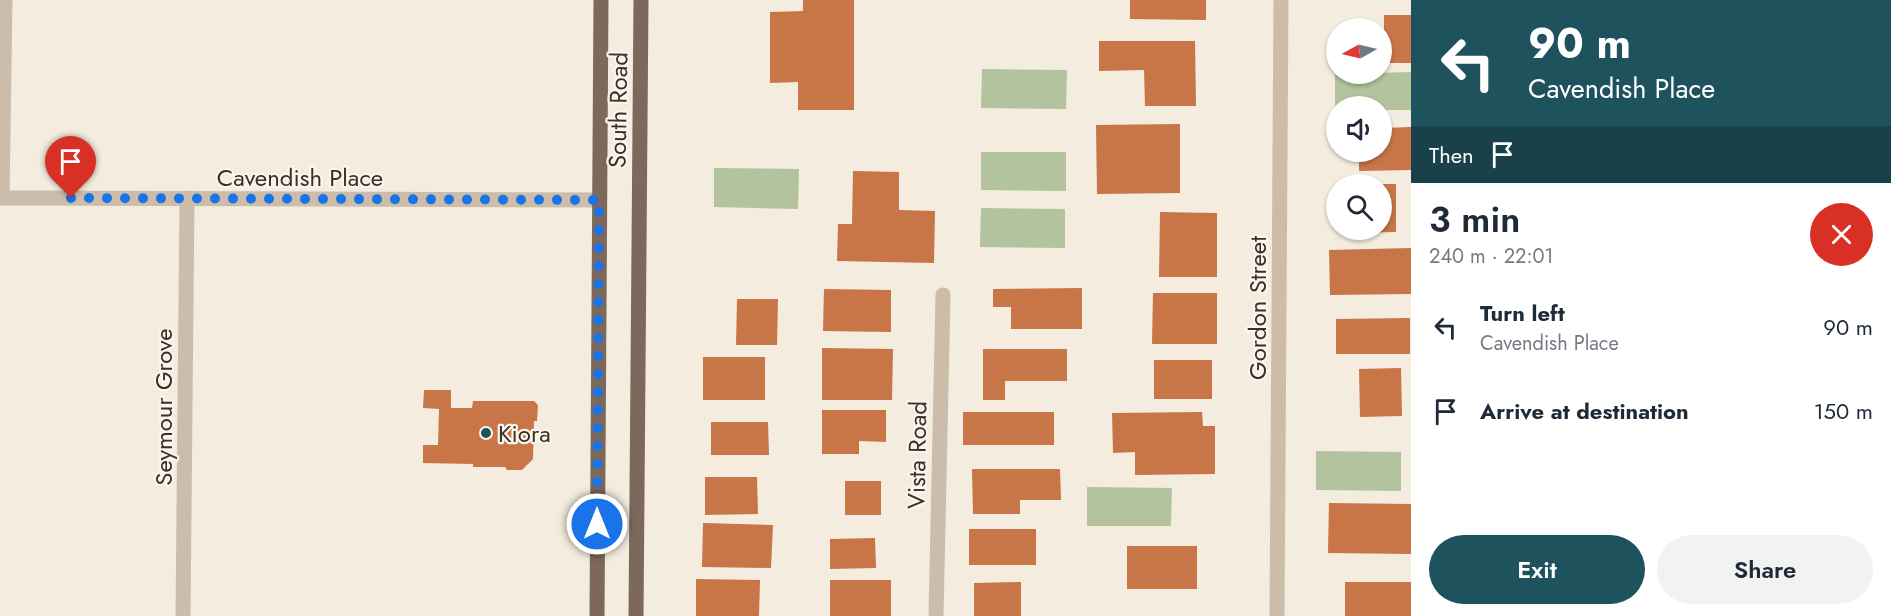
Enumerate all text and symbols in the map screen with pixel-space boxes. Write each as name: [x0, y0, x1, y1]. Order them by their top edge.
text: 90 m: [1528, 13, 1631, 74]
north arrow: [1326, 18, 1392, 84]
map controls: [1326, 18, 1392, 240]
icon: left: [1429, 24, 1507, 102]
street label: South Road: [599, 52, 637, 168]
text: Cavendish Place: [1528, 69, 1715, 108]
button: sound: [1326, 96, 1392, 162]
pin: [45, 136, 96, 198]
icon: arrive: [1486, 138, 1519, 171]
text: Then: [1429, 139, 1474, 171]
icon: arrive: [54, 145, 87, 178]
street label: Cavendish Place: [217, 160, 383, 195]
button: search: [1326, 174, 1392, 240]
text: 3 min: [1429, 193, 1520, 245]
button: close: [1810, 203, 1873, 266]
street label: Gordon Street: [1240, 236, 1275, 380]
text: 240 m · 22:01: [1429, 242, 1553, 271]
text: Turn left: [1480, 297, 1565, 329]
icon: left: [1429, 311, 1462, 344]
text: 90 m: [1823, 311, 1873, 343]
street label: Seymour Grove: [146, 328, 181, 486]
text: Cavendish Place: [1480, 329, 1619, 358]
icon: arrive: [1429, 395, 1462, 428]
text: Arrive at destination: [1480, 395, 1689, 427]
text: 150 m: [1814, 395, 1873, 427]
street label: Vista Road: [899, 401, 935, 509]
place label: Kiora: [498, 416, 551, 451]
marker: Kiora: [479, 426, 493, 440]
position arrow: [565, 492, 629, 556]
button: Exit: [1429, 535, 1645, 604]
button: Share: [1657, 535, 1873, 604]

